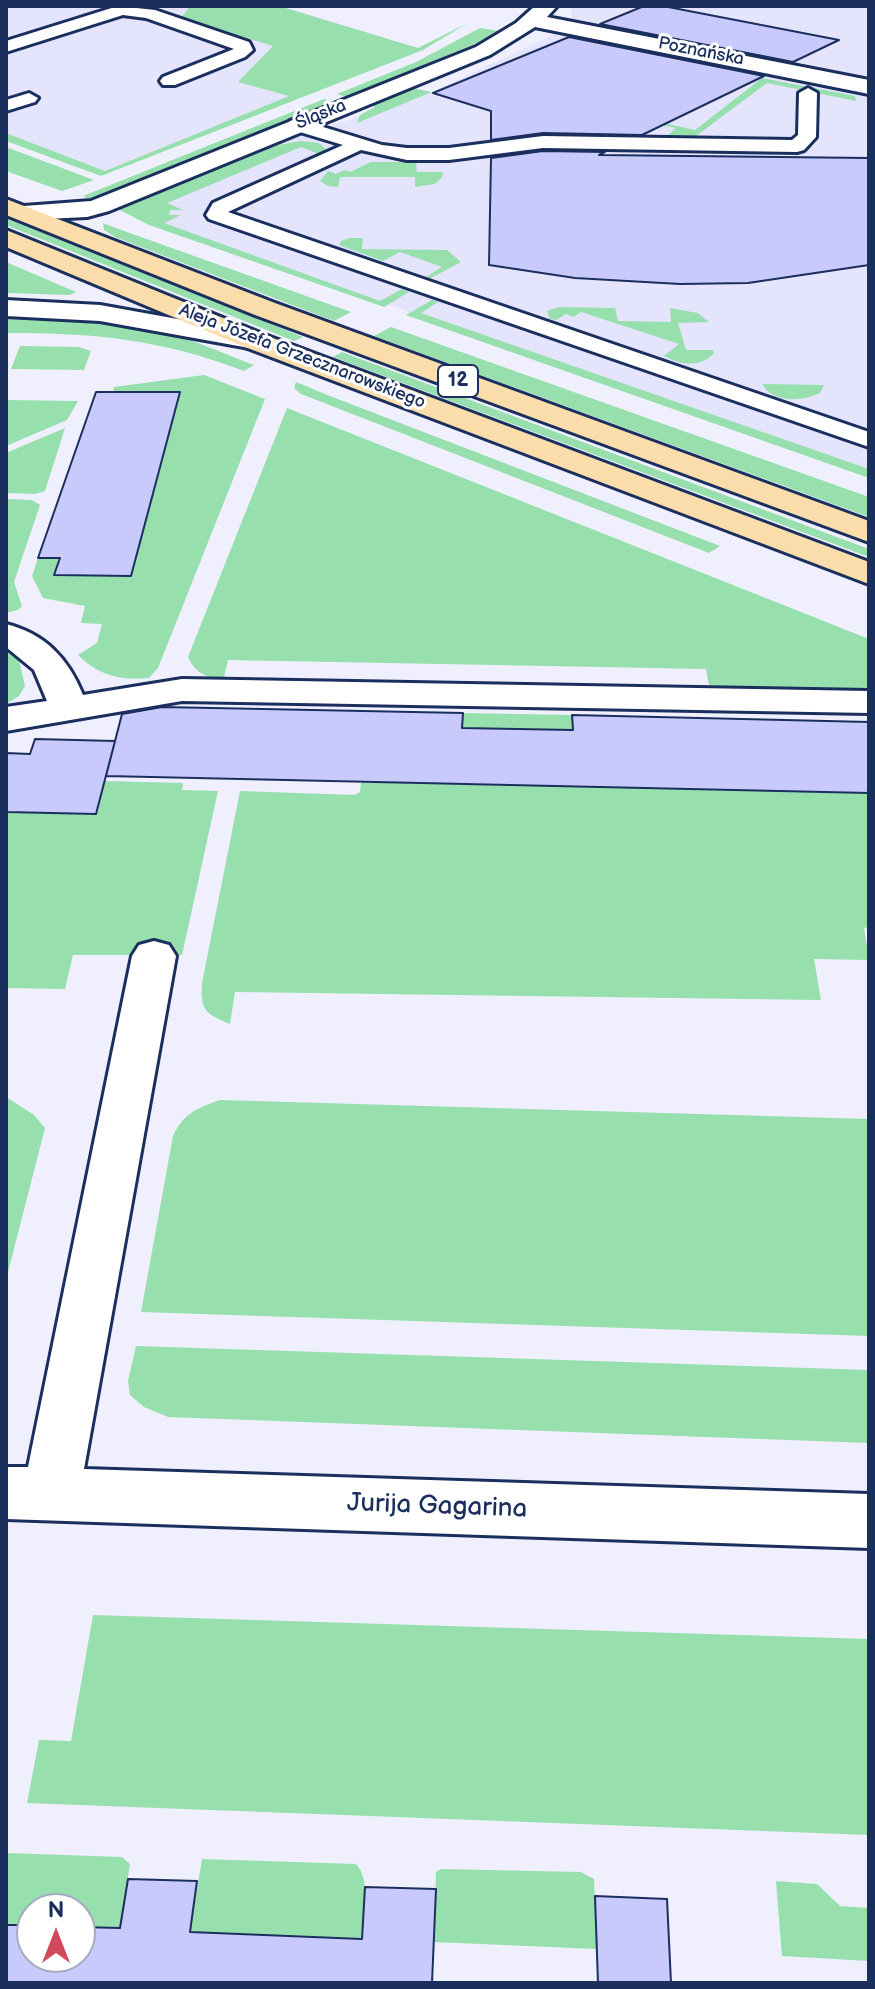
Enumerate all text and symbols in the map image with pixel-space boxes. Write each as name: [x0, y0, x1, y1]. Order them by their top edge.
street label: Poznańska: [656, 33, 746, 71]
street label: Śląska: [293, 95, 349, 135]
street label: Aleja Józefa Grzecznarowskiego: [176, 300, 428, 414]
road number: 12: [438, 365, 478, 397]
street label: Jurija Gagarina: [346, 1488, 528, 1526]
north arrow: [16, 1893, 96, 1973]
text: N: [48, 1897, 64, 1924]

